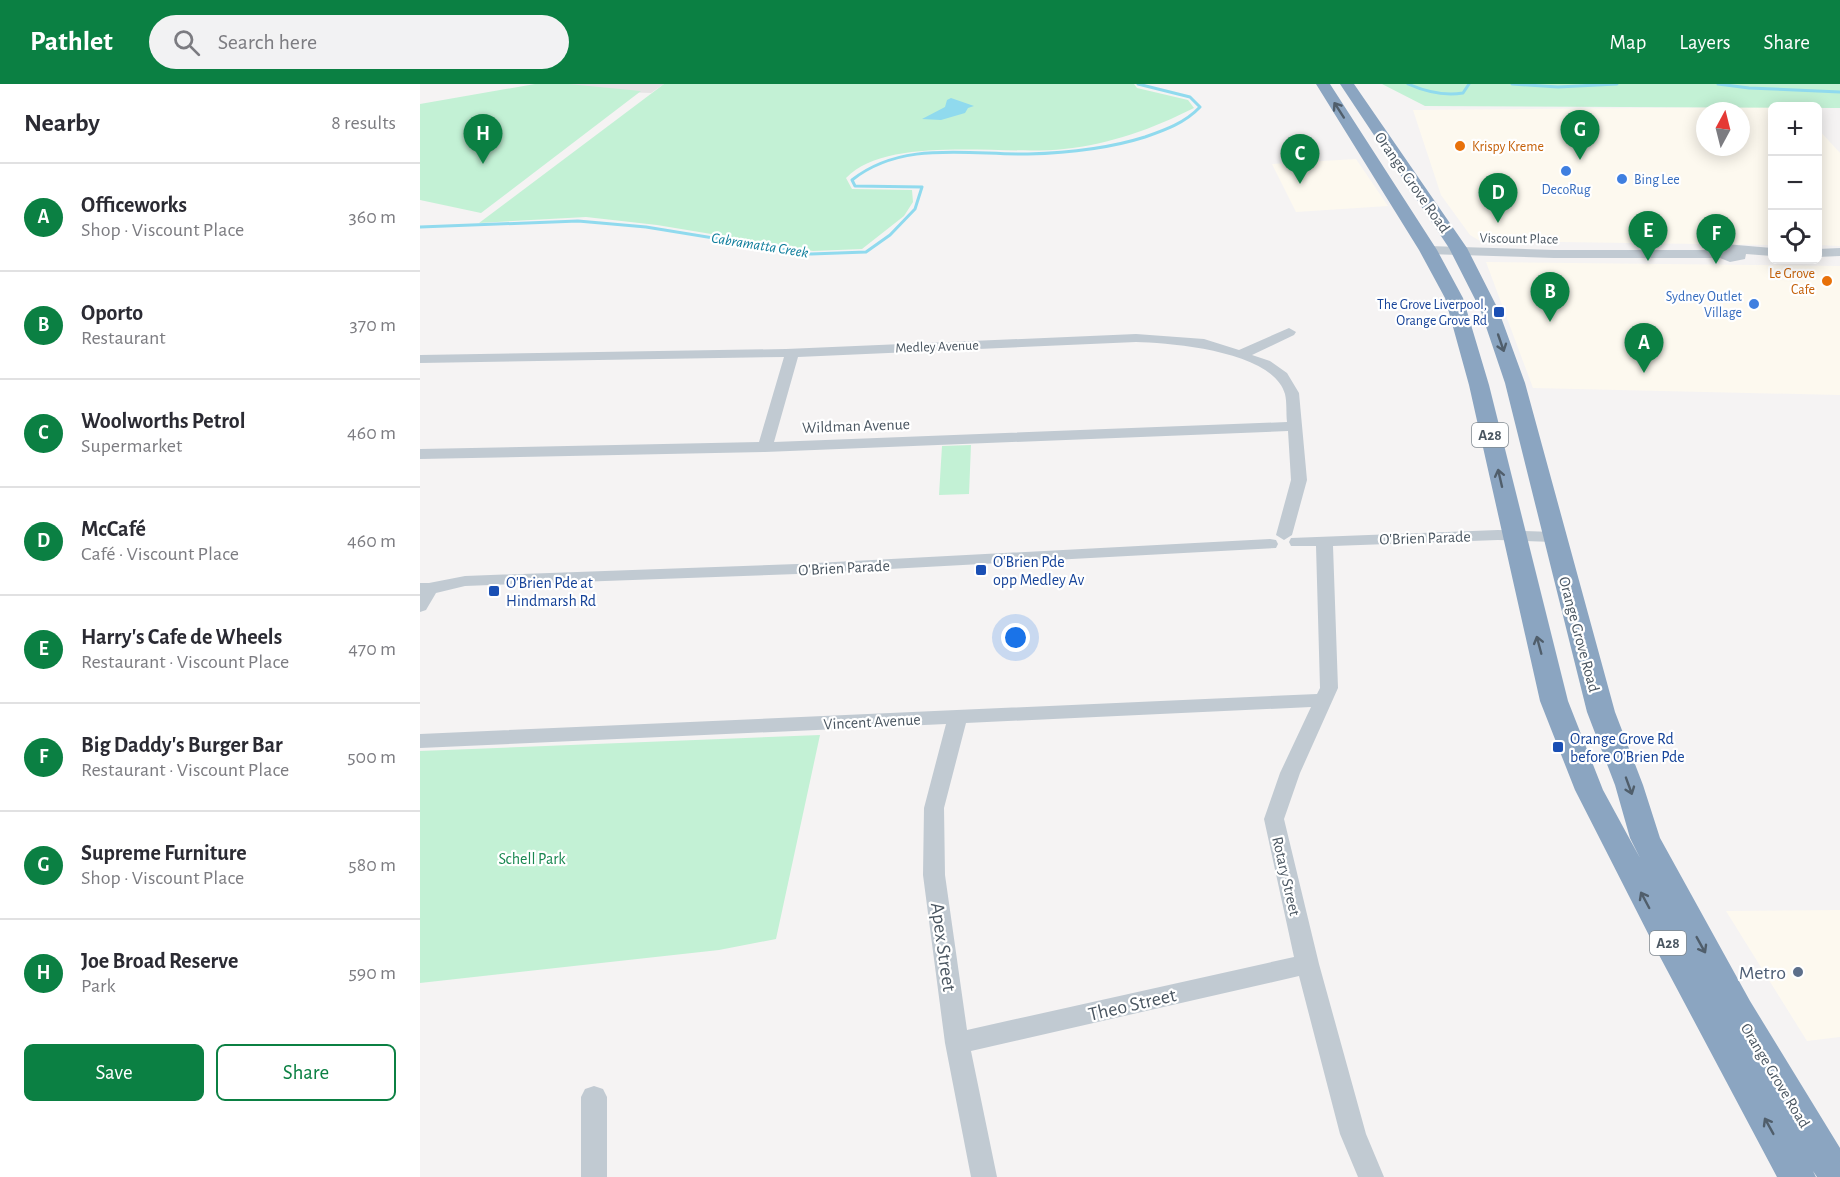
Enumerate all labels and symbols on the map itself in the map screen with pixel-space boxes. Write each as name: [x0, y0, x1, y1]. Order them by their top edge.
one-way arrow: [1333, 102, 1345, 119]
north arrow: [1696, 102, 1750, 156]
pin: G: [1560, 110, 1600, 160]
pin: H: [464, 115, 502, 164]
street label: Orange Grove Road: [1372, 129, 1453, 236]
pin: C: [1280, 135, 1320, 184]
marker: Krispy Kreme: [1453, 139, 1467, 153]
place label: Krispy Kreme: [1472, 140, 1544, 154]
marker: DecoRug: [1559, 164, 1573, 178]
marker: Bing Lee: [1615, 172, 1629, 186]
place label: Bing Lee: [1634, 173, 1680, 187]
pin: D: [1478, 174, 1518, 223]
place label: DecoRug: [1542, 183, 1591, 197]
pin: E: [1628, 212, 1668, 261]
pin: F: [1696, 214, 1736, 264]
water label: Cabramatta Creek: [710, 230, 810, 261]
street label: Viscount Place: [1479, 231, 1558, 247]
place label: Le Grove Cafe: [1769, 267, 1815, 297]
pin: B: [1530, 272, 1570, 322]
marker: Le Grove Cafe: [1820, 274, 1834, 288]
place label: Sydney Outlet Village: [1666, 290, 1743, 320]
marker: Sydney Outlet Village: [1747, 297, 1761, 311]
place label: The Grove Liverpool, Orange Grove Rd: [1377, 298, 1487, 328]
marker: The Grove Liverpool, Orange Grove Rd: [1492, 305, 1506, 319]
pin: A: [1624, 324, 1664, 373]
one-way arrow: [1497, 334, 1508, 352]
street label: Medley Avenue: [895, 339, 979, 355]
street label: Wildman Avenue: [802, 416, 910, 436]
road number: A28: [1472, 423, 1508, 447]
one-way arrow: [1494, 468, 1505, 488]
street label: O'Brien Parade: [1379, 528, 1471, 548]
place label: O'Brien Pde opp Medley Av: [993, 554, 1084, 589]
street label: O'Brien Parade: [798, 558, 890, 578]
marker: O'Brien Pde opp Medley Av: [974, 563, 988, 577]
place label: O'Brien Pde at Hindmarsh Rd: [506, 575, 596, 609]
street label: Orange Grove Road: [1556, 575, 1602, 694]
marker: O'Brien Pde at Hindmarsh Rd: [487, 584, 501, 598]
your location: [1001, 623, 1030, 652]
one-way arrow: [1533, 636, 1545, 655]
street label: Vincent Avenue: [823, 711, 921, 733]
place label: Orange Grove Rd before O'Brien Pde: [1570, 731, 1685, 765]
marker: Orange Grove Rd before O'Brien Pde: [1551, 740, 1565, 754]
one-way arrow: [1624, 776, 1635, 795]
street label: Rotary Street: [1268, 835, 1303, 918]
park label: Schell Park: [498, 851, 566, 867]
one-way arrow: [1639, 891, 1650, 909]
street label: Apex Street: [927, 901, 959, 994]
road number: A28: [1650, 931, 1686, 955]
one-way arrow: [1695, 936, 1707, 953]
place label: Metro: [1739, 963, 1786, 983]
marker: Metro: [1791, 965, 1805, 979]
street label: Theo Street: [1086, 985, 1179, 1025]
street label: Orange Grove Road: [1738, 1020, 1813, 1131]
one-way arrow: [1763, 1118, 1775, 1135]

